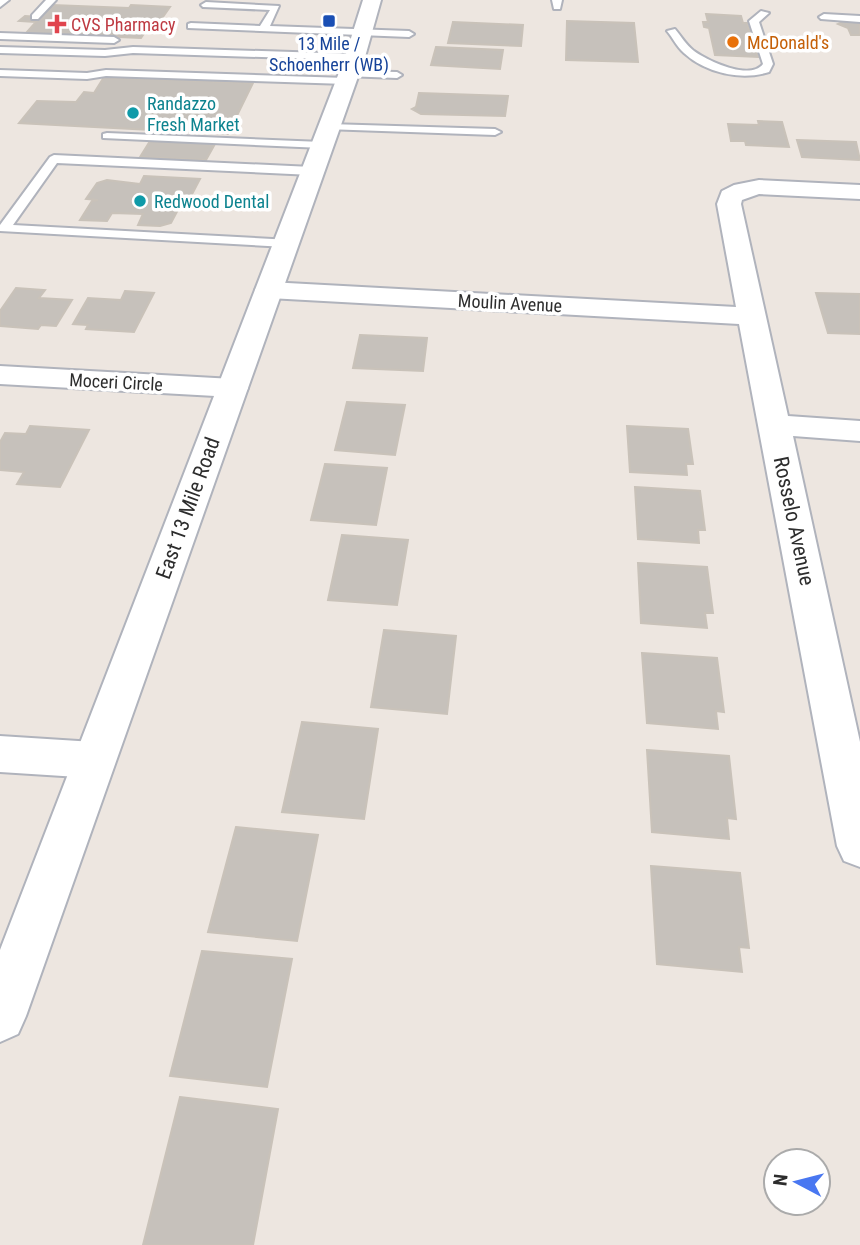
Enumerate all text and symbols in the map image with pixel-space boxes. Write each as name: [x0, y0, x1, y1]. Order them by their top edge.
marker: 13 Mile / Schoenherr (WB): [321, 13, 337, 29]
place label: CVS Pharmacy: [71, 14, 176, 35]
marker: CVS Pharmacy: [49, 16, 65, 32]
place label: McDonald's: [747, 32, 829, 53]
place label: 13 Mile / Schoenherr (WB): [269, 33, 389, 76]
marker: McDonald's: [725, 34, 741, 50]
place label: Randazzo Fresh Market: [147, 93, 240, 135]
marker: Randazzo Fresh Market: [125, 105, 141, 121]
place label: Redwood Dental: [154, 191, 269, 212]
marker: Redwood Dental: [132, 193, 148, 209]
street label: Moulin Avenue: [457, 290, 563, 316]
street label: Moceri Circle: [69, 369, 163, 395]
street label: East 13 Mile Road: [151, 434, 225, 582]
street label: Rosselo Avenue: [769, 454, 819, 588]
north arrow: [762, 1147, 832, 1217]
text: N: [768, 1173, 793, 1187]

